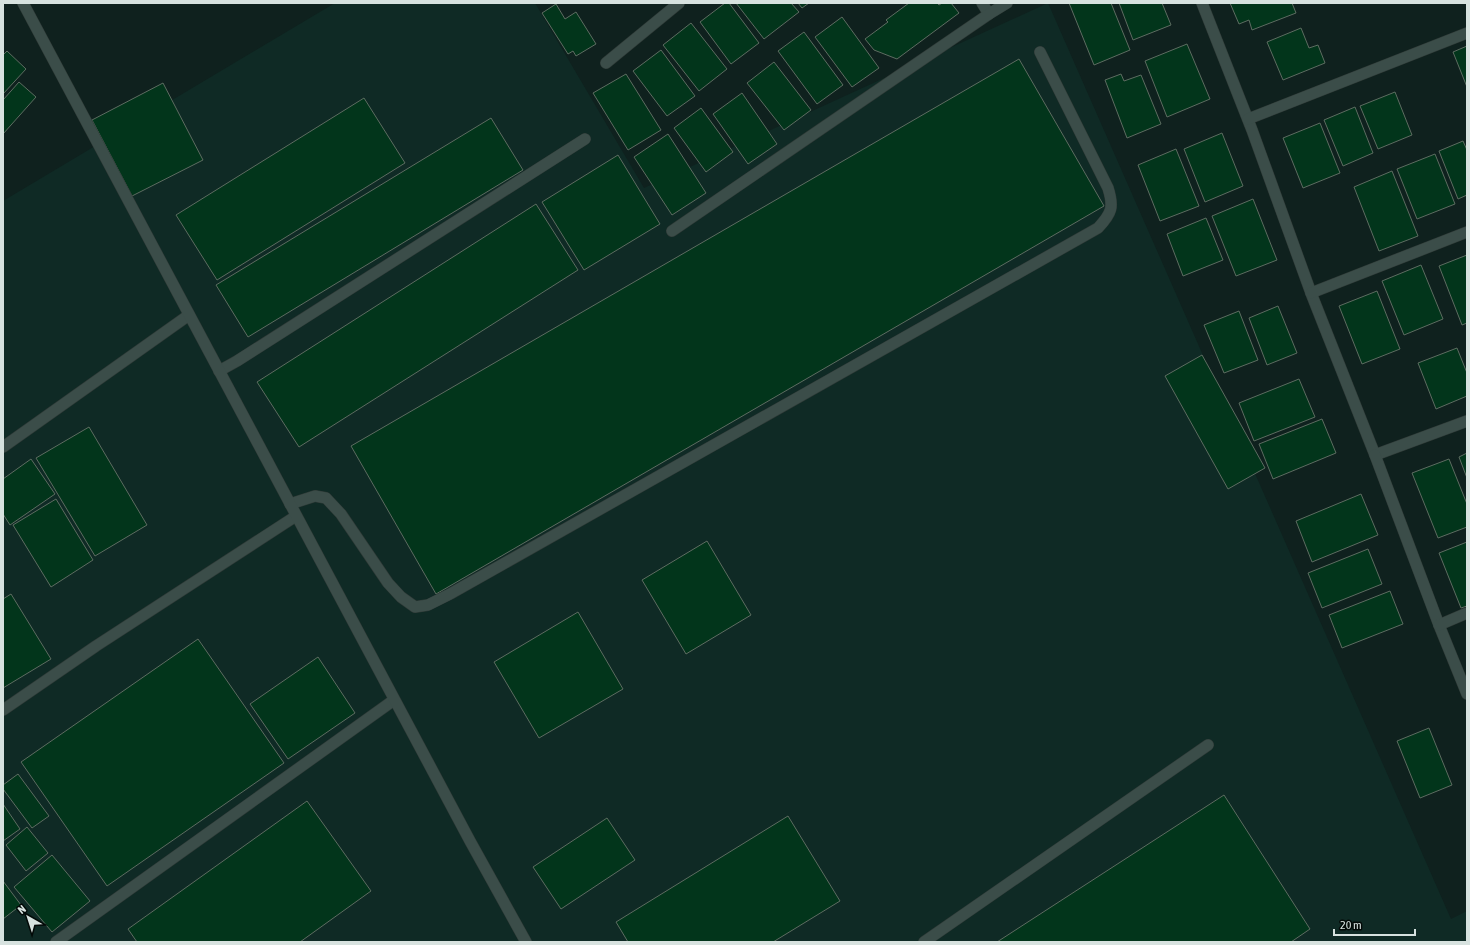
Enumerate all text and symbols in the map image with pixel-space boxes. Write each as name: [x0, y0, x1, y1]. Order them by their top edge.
north arrow: [8, 897, 48, 937]
text: N: [15, 903, 28, 916]
scale bar: [1334, 911, 1415, 937]
text: 20 m: [1340, 918, 1362, 932]

